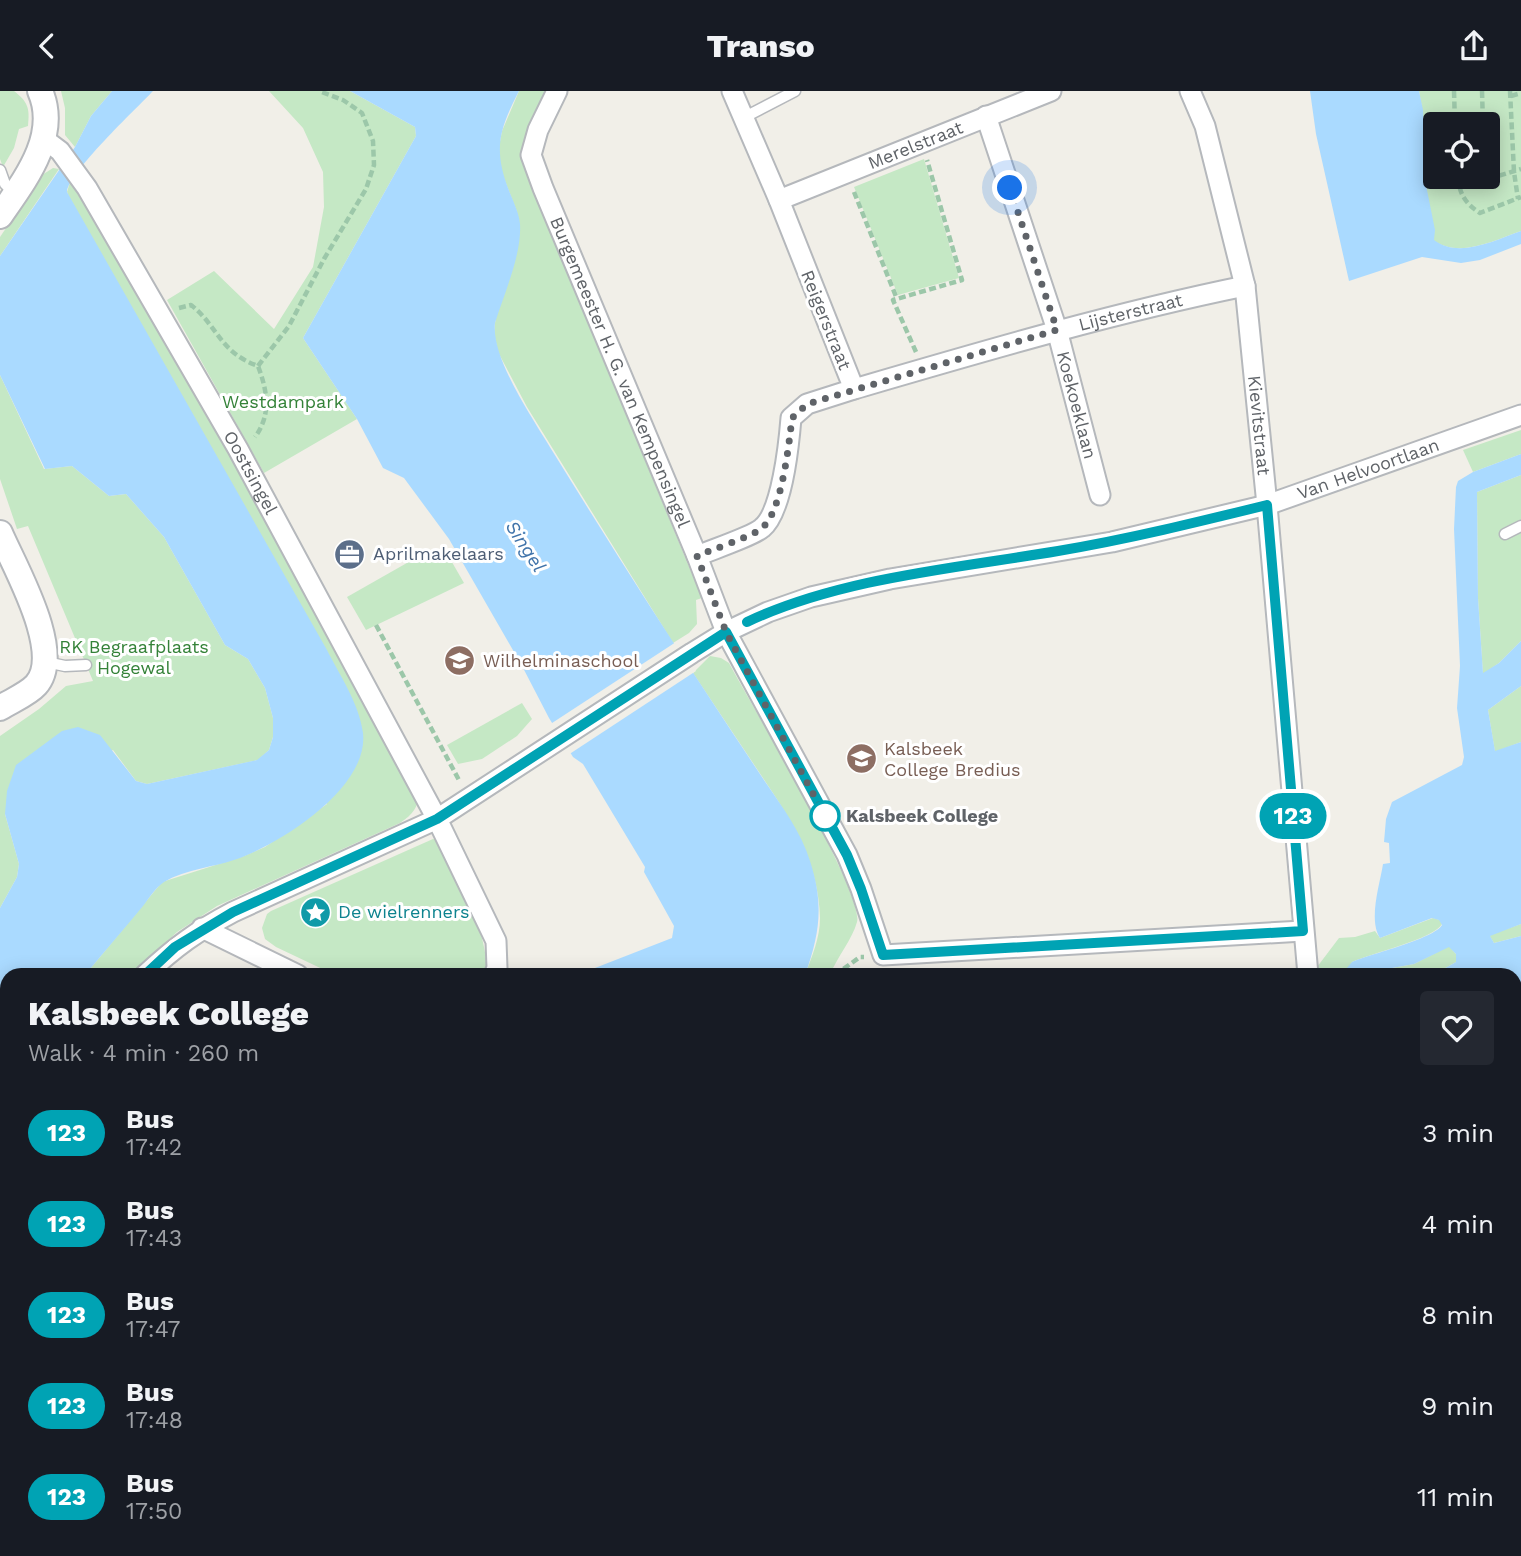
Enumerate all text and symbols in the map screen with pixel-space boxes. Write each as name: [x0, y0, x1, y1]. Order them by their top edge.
icon: back: [28, 27, 66, 65]
text: Transo: [706, 27, 815, 65]
icon: share: [1455, 27, 1493, 65]
map controls: [1423, 112, 1500, 189]
button: locate: [1423, 112, 1500, 189]
street label: Merelstraat: [865, 116, 966, 173]
your location: [992, 170, 1027, 205]
street label: Burgemeester H. G. van Kempensingel: [546, 213, 695, 531]
street label: Reigerstraat: [797, 267, 856, 373]
street label: Lijsterstraat: [1076, 289, 1185, 335]
street label: Koekoeklaan: [1053, 349, 1101, 461]
street label: Kievitstraat: [1244, 374, 1275, 477]
park label: Westdampark: [222, 391, 344, 412]
street label: Oostsingel: [220, 427, 282, 518]
street label: Van Helvoortlaan: [1294, 434, 1442, 503]
water label: Singel: [501, 516, 551, 576]
office icon: Aprilmakelaars: [333, 537, 367, 571]
place label: Aprilmakelaars: [373, 543, 504, 564]
park label: RK Begraafplaats Hogewal: [59, 636, 209, 678]
school or university icon: Wilhelminaschool: [443, 644, 477, 678]
place label: Wilhelminaschool: [483, 650, 639, 671]
place label: Kalsbeek College Bredius: [884, 738, 1021, 780]
school or university icon: Kalsbeek College Bredius: [844, 742, 878, 776]
line badge: 123: [1253, 793, 1333, 839]
marker: Kalsbeek College: [810, 801, 840, 831]
text: 123: [1274, 802, 1312, 830]
place label: Kalsbeek College: [846, 805, 998, 826]
place icon: De wielrenners: [298, 895, 332, 929]
place label: De wielrenners: [338, 901, 469, 922]
button: heart: [1420, 991, 1494, 1065]
text: Kalsbeek College: [28, 994, 309, 1033]
text: Walk · 4 min · 260 m: [28, 1040, 259, 1067]
text: Bus: [126, 1104, 174, 1134]
text: 3 min: [1422, 1118, 1494, 1148]
text: 123: [47, 1119, 86, 1147]
text: 17:42: [126, 1134, 182, 1161]
text: Bus: [126, 1195, 174, 1225]
text: 4 min: [1421, 1209, 1494, 1239]
text: 123: [47, 1210, 86, 1238]
text: 17:43: [126, 1225, 182, 1252]
text: Bus: [126, 1286, 174, 1316]
text: 8 min: [1421, 1300, 1494, 1330]
text: 123: [47, 1301, 86, 1329]
text: 17:47: [126, 1316, 181, 1343]
text: Bus: [126, 1377, 174, 1407]
text: 9 min: [1421, 1391, 1494, 1421]
text: 123: [47, 1392, 86, 1420]
text: 17:48: [126, 1407, 183, 1434]
text: Bus: [126, 1468, 174, 1498]
text: 11 min: [1417, 1482, 1494, 1512]
text: 123: [47, 1483, 86, 1511]
text: 17:50: [126, 1498, 182, 1525]

